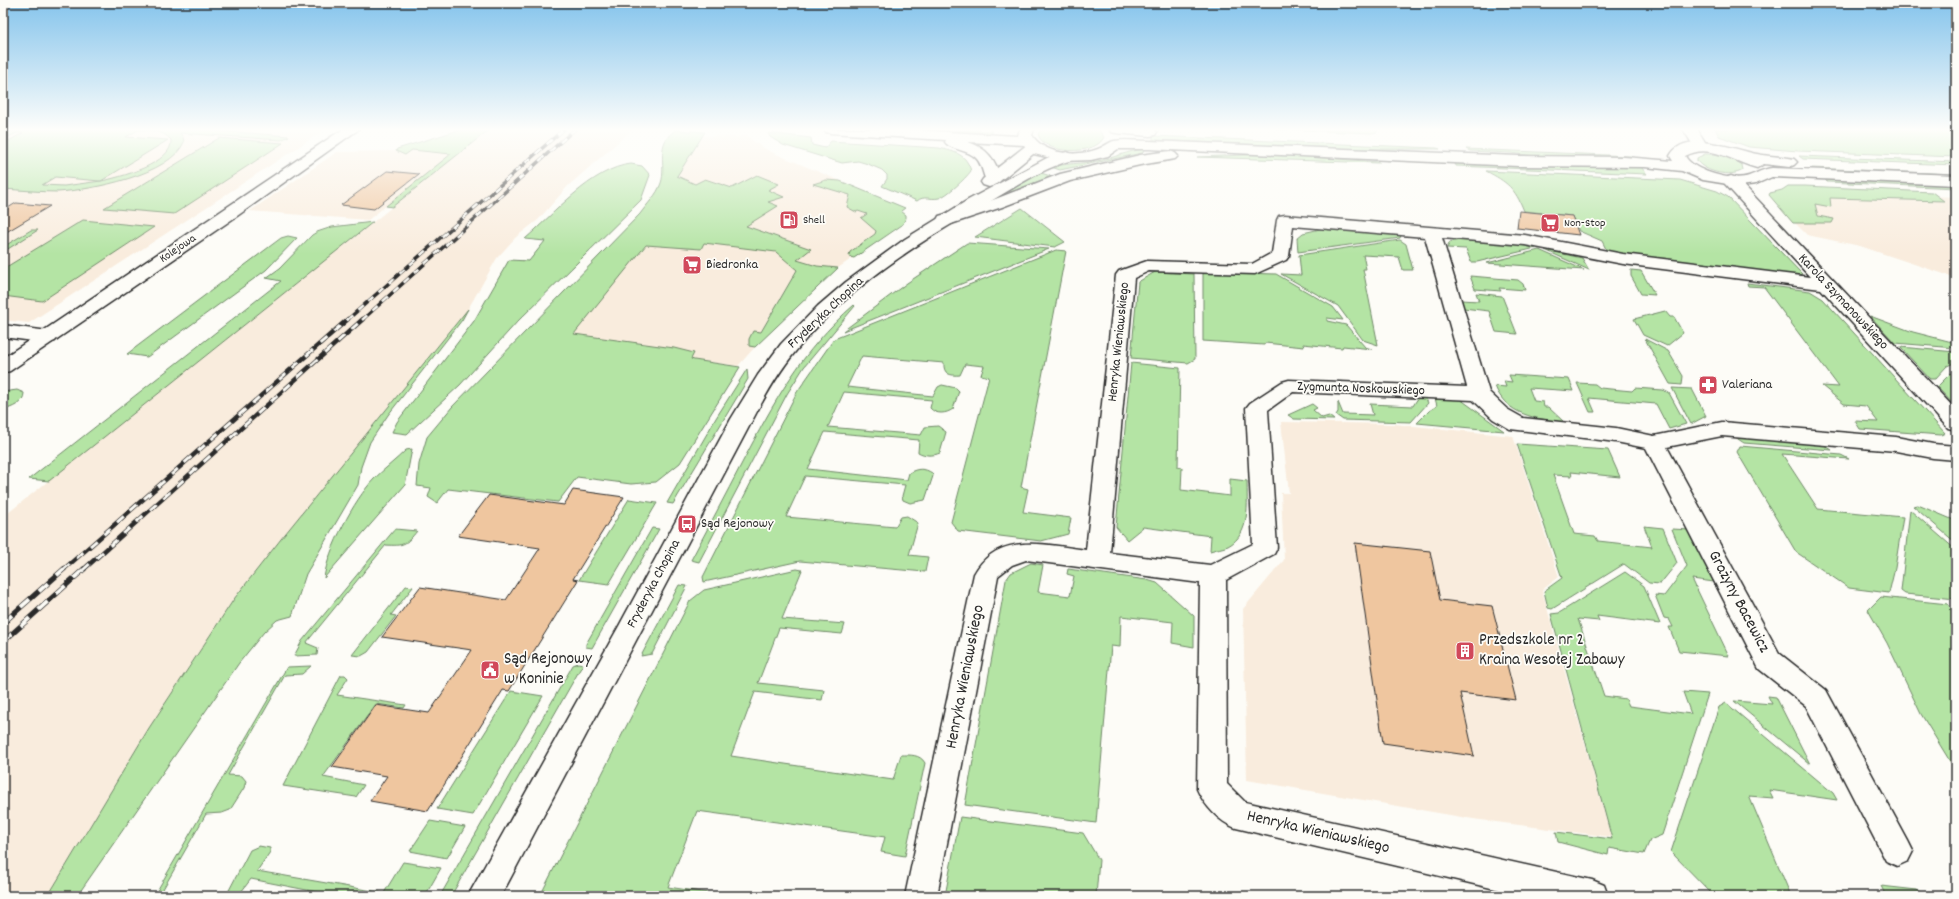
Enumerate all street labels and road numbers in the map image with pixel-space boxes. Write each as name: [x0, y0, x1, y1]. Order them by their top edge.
street label: Kolejowa: [156, 230, 200, 267]
street label: Karola Szymanowskiego: [1793, 249, 1893, 355]
street label: Fryderyka Chopina: [783, 272, 869, 354]
street label: Henryka Wieniawskiego: [1103, 281, 1135, 403]
street label: Zygmunta Noskowskiego: [1297, 377, 1425, 401]
street label: Fryderyka Chopina: [622, 536, 686, 632]
street label: Grażyny Bacewicz: [1701, 547, 1775, 658]
street label: Henryka Wieniawskiego: [940, 603, 992, 751]
street label: Henryka Wieniawskiego: [1244, 805, 1392, 861]

